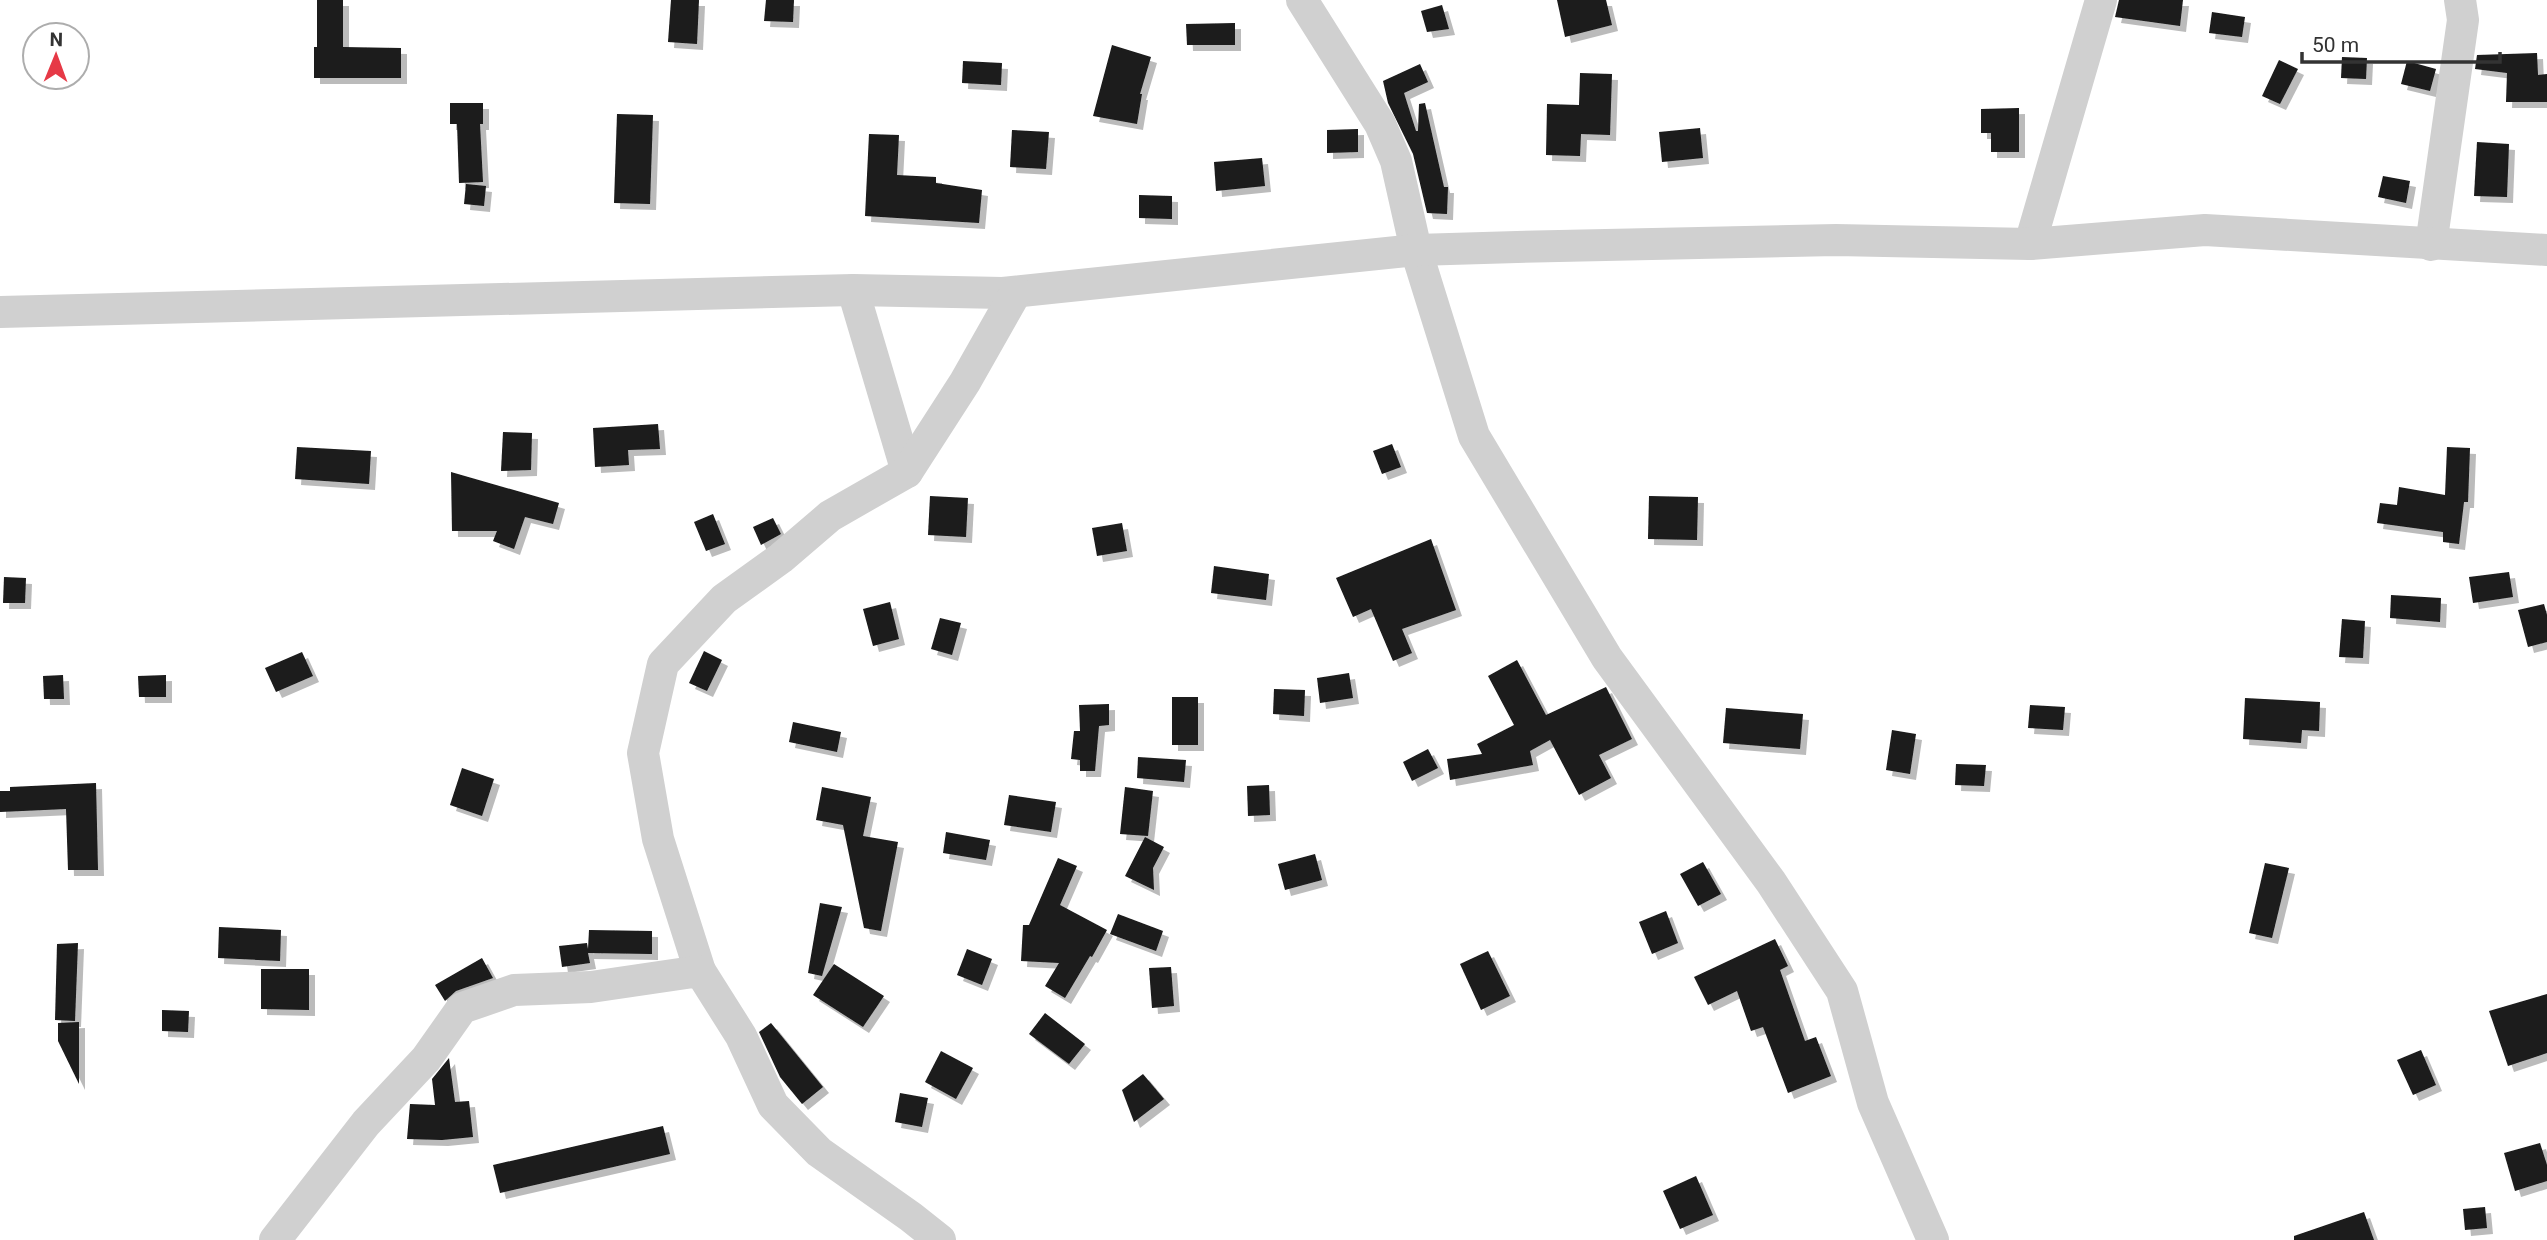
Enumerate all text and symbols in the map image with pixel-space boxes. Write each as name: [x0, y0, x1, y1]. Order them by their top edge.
north arrow: [21, 21, 91, 91]
scale bar: [2302, 21, 2500, 65]
text: N: [49, 28, 63, 51]
text: 50 m: [2312, 33, 2359, 57]

